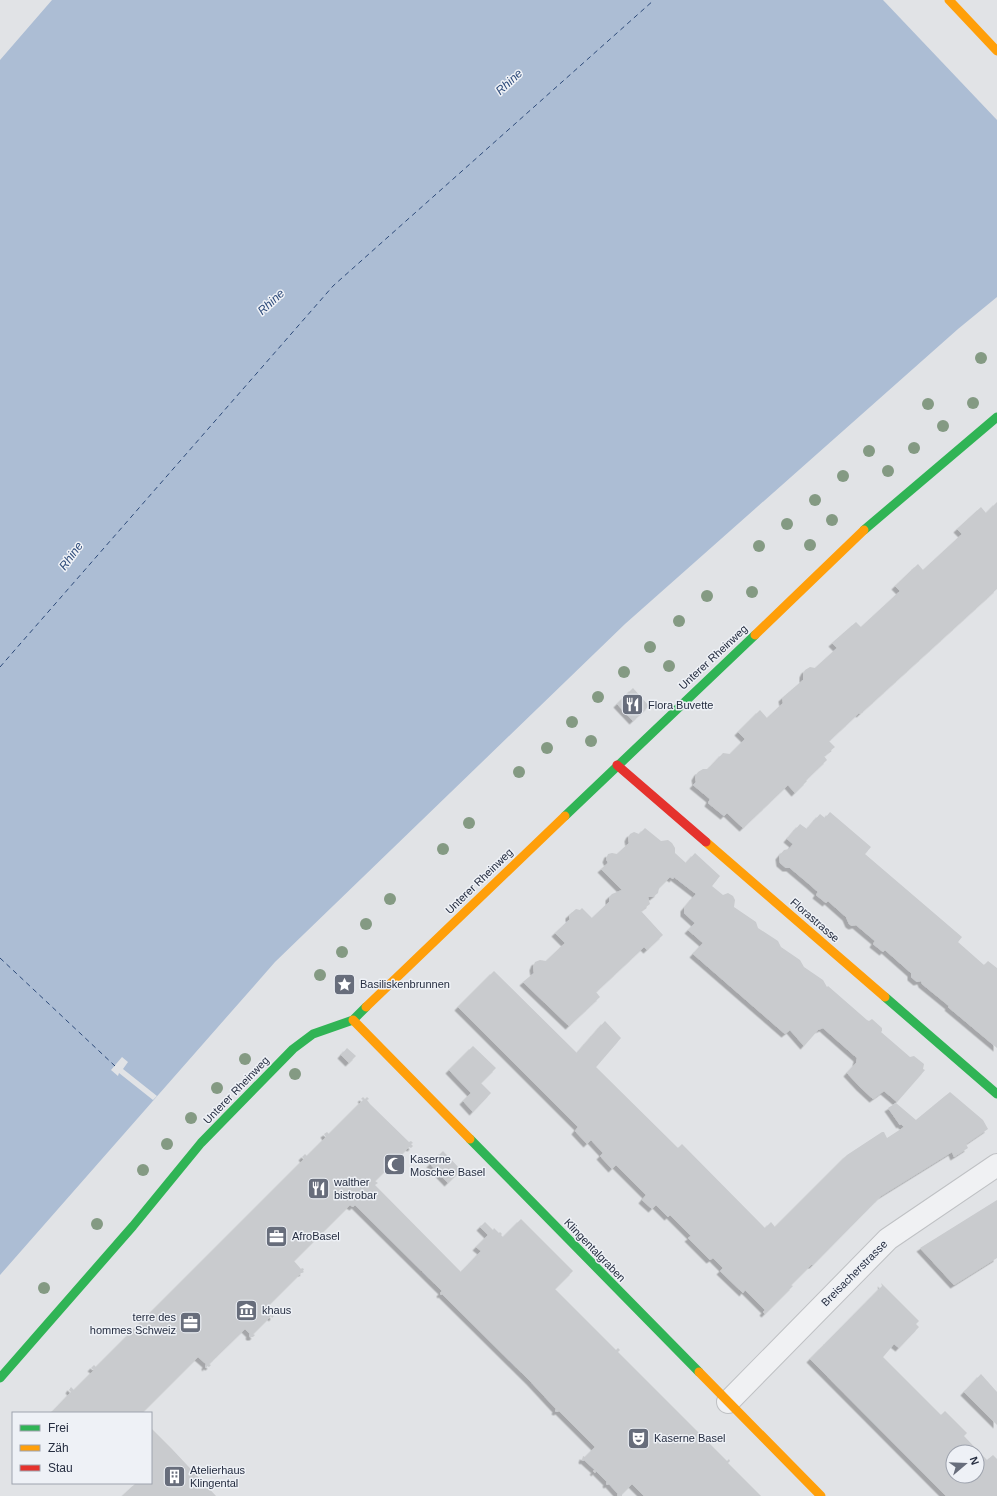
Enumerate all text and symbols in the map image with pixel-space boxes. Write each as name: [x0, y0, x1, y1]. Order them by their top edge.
water label: Rhine: [493, 66, 525, 98]
water label: Rhine: [255, 286, 287, 318]
water label: Rhine: [56, 539, 86, 573]
street label: Unterer Rheinweg: [676, 622, 750, 692]
restaurant icon: Flora Buvette: [619, 692, 645, 718]
place label: Flora Buvette: [648, 699, 713, 711]
street label: Unterer Rheinweg: [443, 846, 515, 916]
street label: Florastrasse: [788, 896, 842, 944]
place icon: Basiliskenbrunnen: [331, 971, 357, 997]
place label: Basiliskenbrunnen: [360, 978, 450, 990]
street label: Unterer Rheinweg: [201, 1054, 271, 1126]
mosque icon: Kaserne Moschee Basel: [381, 1152, 407, 1178]
place label: Kaserne Moschee Basel: [410, 1153, 485, 1178]
restaurant icon: walther bistrobar: [306, 1175, 332, 1201]
place label: walther bistrobar: [333, 1176, 377, 1201]
street label: Klingentalgraben: [562, 1216, 628, 1284]
office icon: AfroBasel: [264, 1223, 290, 1249]
place label: AfroBasel: [292, 1230, 340, 1242]
street label: Breisacherstrasse: [819, 1238, 889, 1308]
museum icon: khaus: [234, 1297, 260, 1323]
place label: khaus: [262, 1304, 292, 1316]
office icon: terre des hommes Schweiz: [178, 1310, 204, 1336]
place label: terre des hommes Schweiz: [90, 1311, 176, 1336]
legend: [12, 1412, 152, 1484]
text: Frei: [48, 1421, 69, 1435]
theatre icon: Kaserne Basel: [626, 1425, 652, 1451]
place label: Kaserne Basel: [654, 1432, 726, 1444]
text: Zäh: [48, 1441, 69, 1455]
north arrow: [945, 1444, 985, 1484]
text: N: [967, 1455, 981, 1467]
text: Stau: [48, 1461, 73, 1475]
building icon: Atelierhaus Klingental: [161, 1463, 187, 1489]
place label: Atelierhaus Klingental: [190, 1464, 246, 1489]

